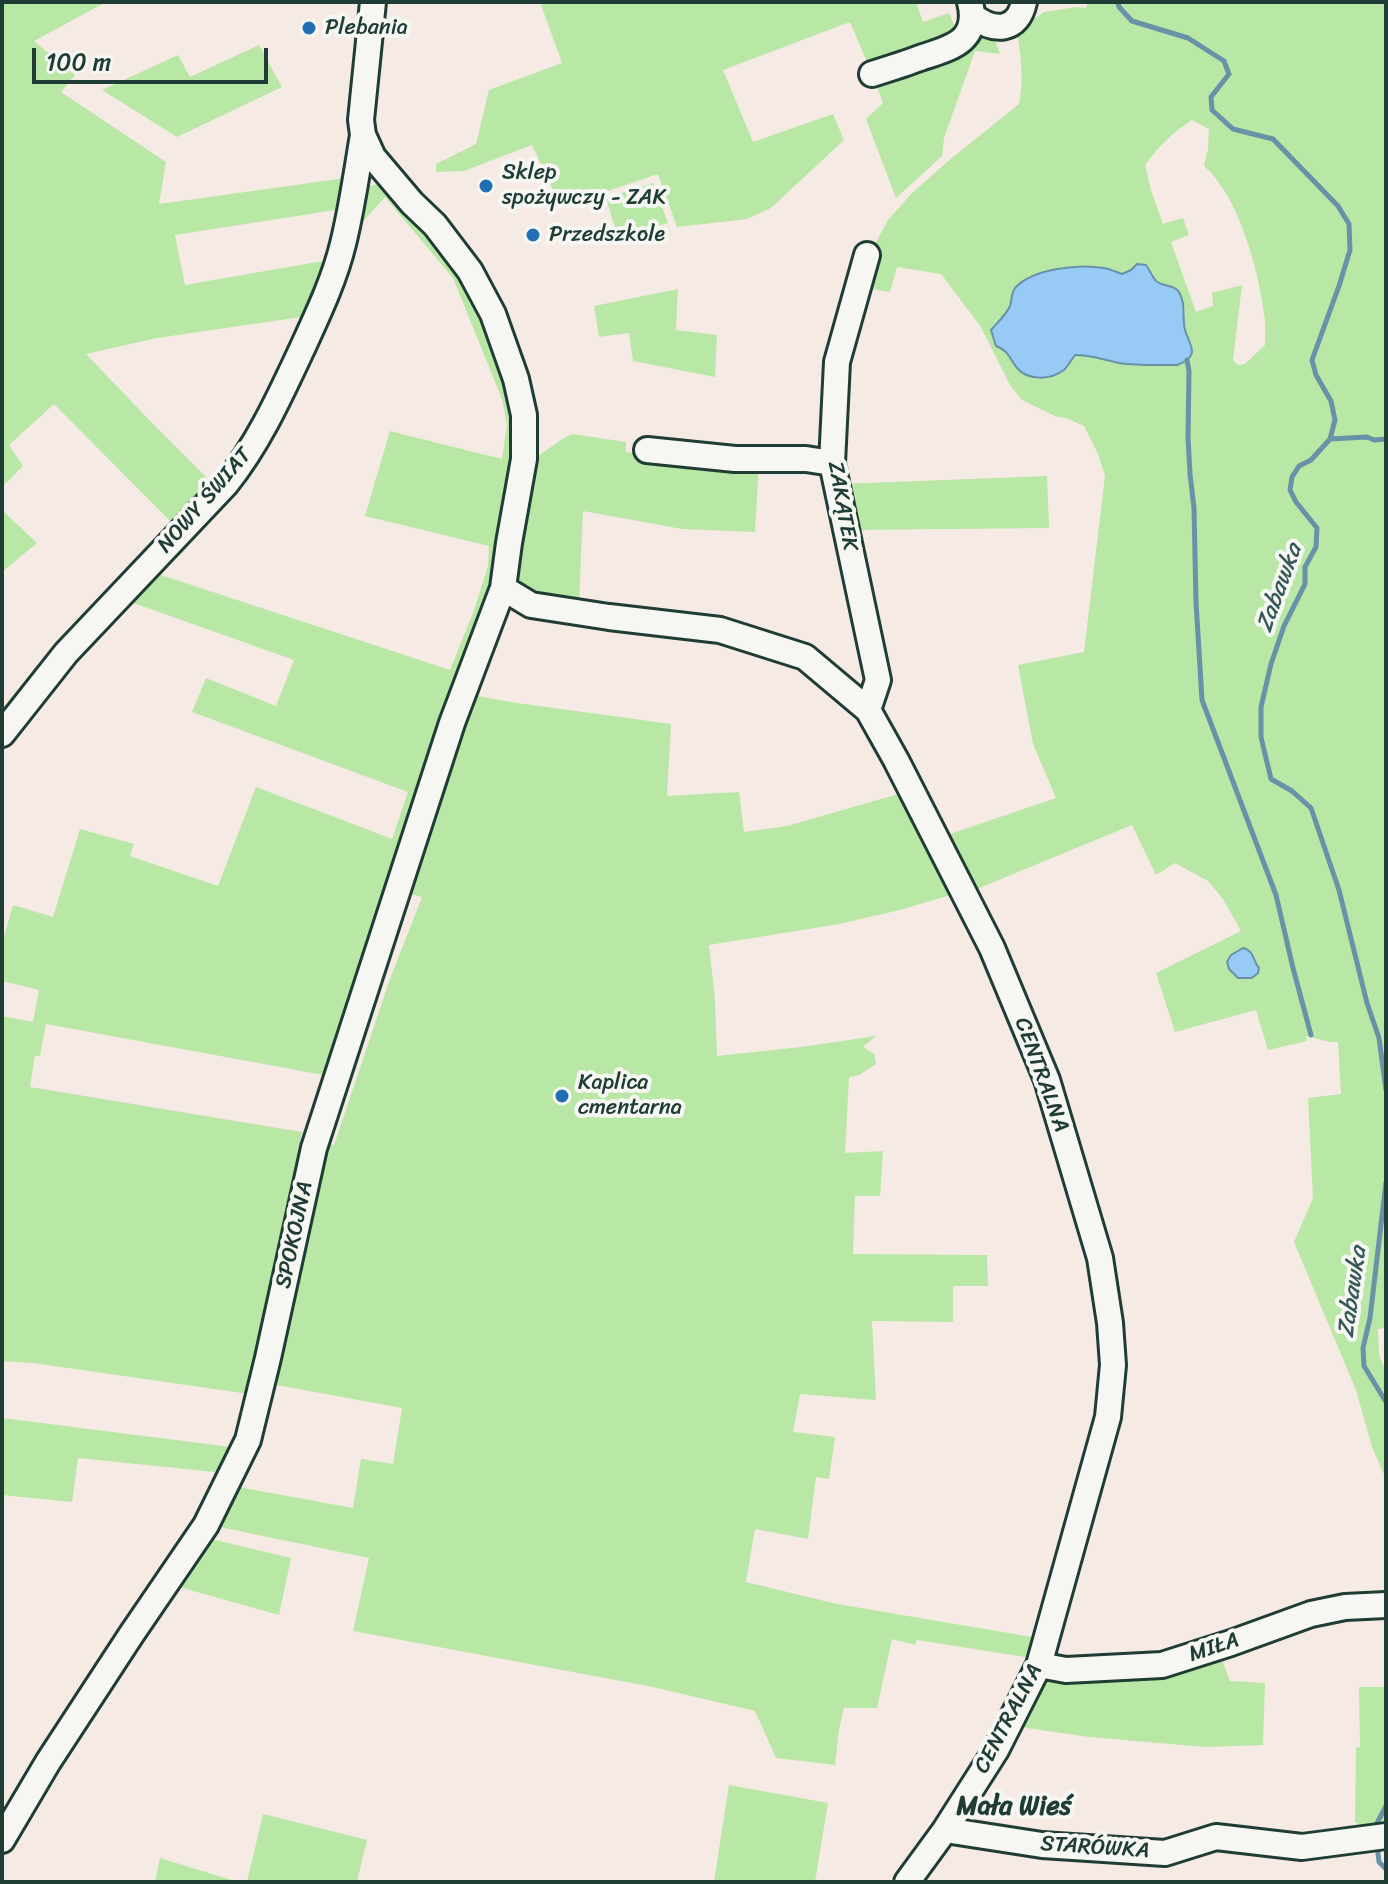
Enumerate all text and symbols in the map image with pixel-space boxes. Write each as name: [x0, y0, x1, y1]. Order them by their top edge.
place label: Plebania: [325, 15, 408, 41]
marker: Plebania: [300, 19, 318, 37]
scale bar: [36, 32, 272, 82]
text: 100 m: [46, 41, 111, 83]
place label: Sklep spożywczy - ZAK: [502, 160, 666, 212]
marker: Sklep spożywczy - ZAK: [477, 177, 495, 195]
place label: Przedszkole: [549, 222, 665, 248]
marker: Przedszkole: [524, 226, 542, 244]
street label: NOWY ŚWIAT: [152, 443, 258, 559]
street label: ZAKĄTEK: [821, 459, 863, 553]
water label: Zabawka: [1251, 540, 1309, 636]
street label: CENTRALNA: [1008, 1014, 1074, 1136]
place label: Kaplica cmentarna: [578, 1070, 682, 1122]
marker: Kaplica cmentarna: [553, 1087, 571, 1105]
street label: SPOKOJNA: [271, 1179, 319, 1291]
water label: Zabawka: [1332, 1245, 1374, 1339]
street label: MIŁA: [1186, 1628, 1242, 1668]
street label: CENTRALNA: [969, 1660, 1049, 1778]
district label: Mała Wieś: [956, 1791, 1072, 1823]
street label: STARÓWKA: [1040, 1831, 1150, 1865]

